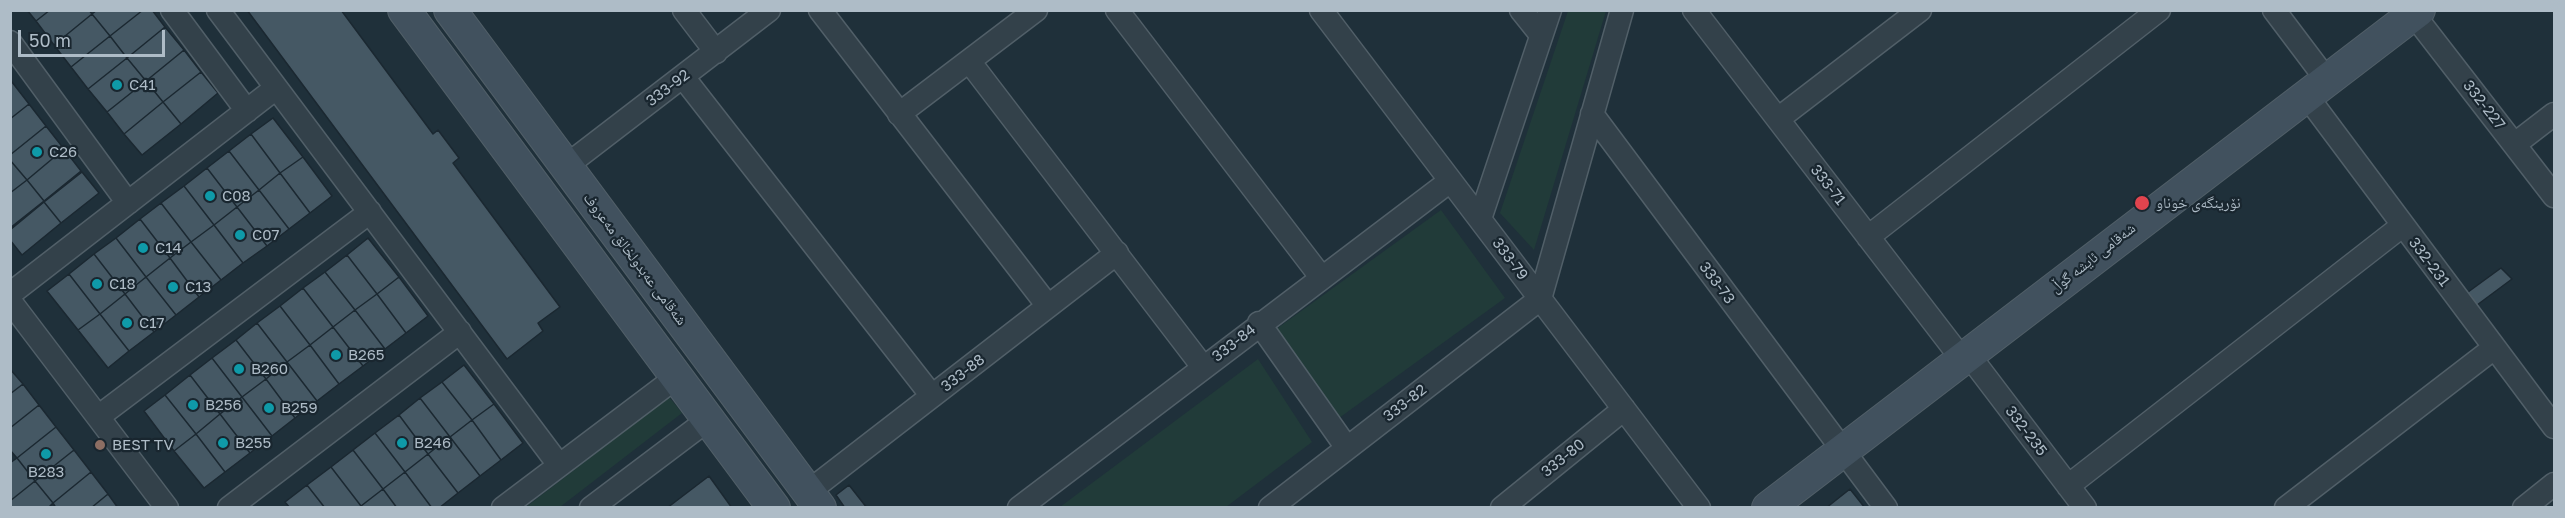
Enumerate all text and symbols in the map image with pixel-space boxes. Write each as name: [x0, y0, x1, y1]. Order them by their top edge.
scale bar: [21, 18, 168, 56]
text: 50 m: [29, 29, 71, 51]
street label: 333-92: [643, 66, 693, 110]
place label: C41: [129, 76, 156, 94]
street label: 332-227: [2459, 77, 2509, 133]
marker: C41: [110, 78, 124, 92]
place label: C26: [49, 143, 77, 161]
marker: C26: [30, 145, 44, 159]
street label: 333-71: [1807, 161, 1849, 209]
place label: C08: [222, 187, 251, 205]
marker: C08: [203, 189, 217, 203]
street label: شەقامی عەبدولخالق مەعروف: [579, 189, 691, 329]
marker: نۆرینگەی خوناو: [2133, 194, 2151, 212]
place label: نۆرینگەی خوناو: [2156, 194, 2241, 212]
street label: شەقامی ئایشە گوڵ: [2047, 219, 2139, 297]
place label: C07: [252, 226, 279, 244]
marker: C07: [233, 228, 247, 242]
street label: 333-79: [1488, 234, 1532, 284]
street label: 332-231: [2405, 234, 2453, 290]
place label: C14: [155, 239, 182, 257]
marker: C14: [136, 241, 150, 255]
street label: 333-73: [1695, 258, 1739, 308]
place label: C18: [109, 275, 136, 293]
marker: C18: [90, 277, 104, 291]
place label: C13: [185, 278, 211, 296]
marker: C13: [166, 280, 180, 294]
place label: C17: [139, 314, 164, 332]
marker: C17: [120, 316, 134, 330]
street label: 333-84: [1209, 320, 1259, 366]
place label: B265: [348, 346, 385, 364]
marker: B265: [329, 348, 343, 362]
street label: 333-88: [938, 350, 988, 396]
place label: B260: [251, 360, 288, 378]
marker: B260: [232, 362, 246, 376]
street label: 333-82: [1380, 381, 1430, 425]
place label: B256: [205, 396, 242, 414]
marker: B256: [186, 398, 200, 412]
place label: B259: [281, 399, 318, 417]
marker: B259: [262, 401, 276, 415]
street label: 332-235: [2001, 402, 2051, 460]
place label: B255: [235, 434, 271, 452]
place label: B246: [414, 434, 451, 452]
street label: 333-80: [1538, 435, 1588, 481]
place label: BEST TV: [112, 436, 173, 454]
marker: B255: [216, 436, 230, 450]
marker: B246: [395, 436, 409, 450]
marker: BEST TV: [93, 438, 107, 452]
marker: B283: [39, 447, 53, 461]
place label: B283: [28, 463, 64, 481]

